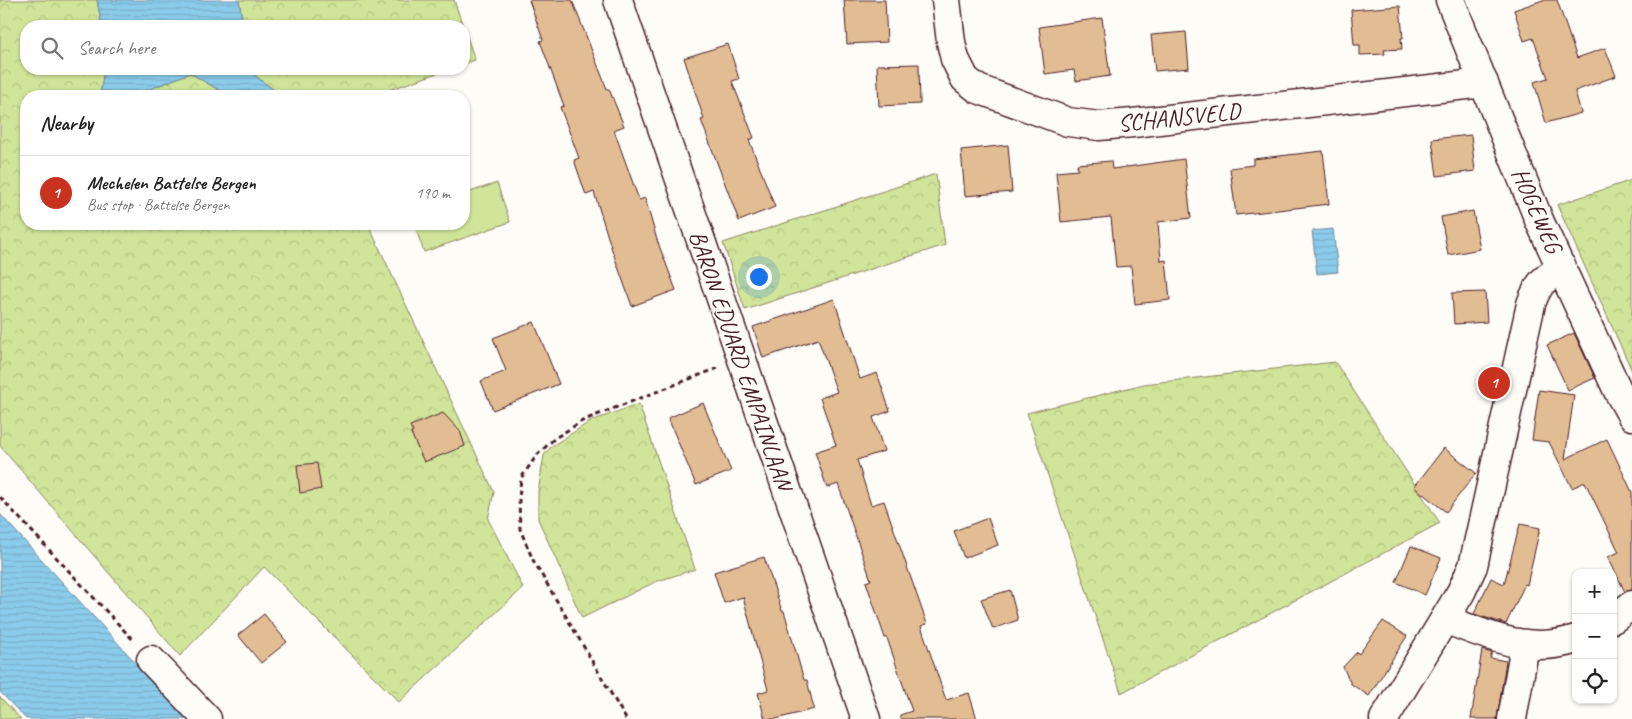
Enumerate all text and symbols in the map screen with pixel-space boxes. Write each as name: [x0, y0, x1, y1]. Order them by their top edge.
search box: [20, 20, 470, 75]
icon: search: [38, 34, 66, 62]
text: Search here: [78, 36, 155, 60]
street label: SCHANSVELD: [1116, 95, 1244, 138]
text: Nearby: [40, 110, 93, 136]
street label: HOGEWEG: [1505, 163, 1570, 259]
text: Mechelen Battelse Bergen: [87, 171, 256, 195]
text: 1: [52, 183, 60, 203]
text: 190 m: [416, 183, 450, 203]
text: Bus stop · Battelse Bergen: [87, 195, 229, 215]
street label: BARON EDUARD EMPAINLAAN: [683, 226, 801, 497]
your location: [746, 264, 772, 290]
pin: 1: [1478, 364, 1510, 402]
map controls: [1572, 569, 1617, 704]
button: +: [1572, 569, 1617, 614]
button: −: [1572, 614, 1617, 659]
button: locate: [1572, 659, 1617, 704]

